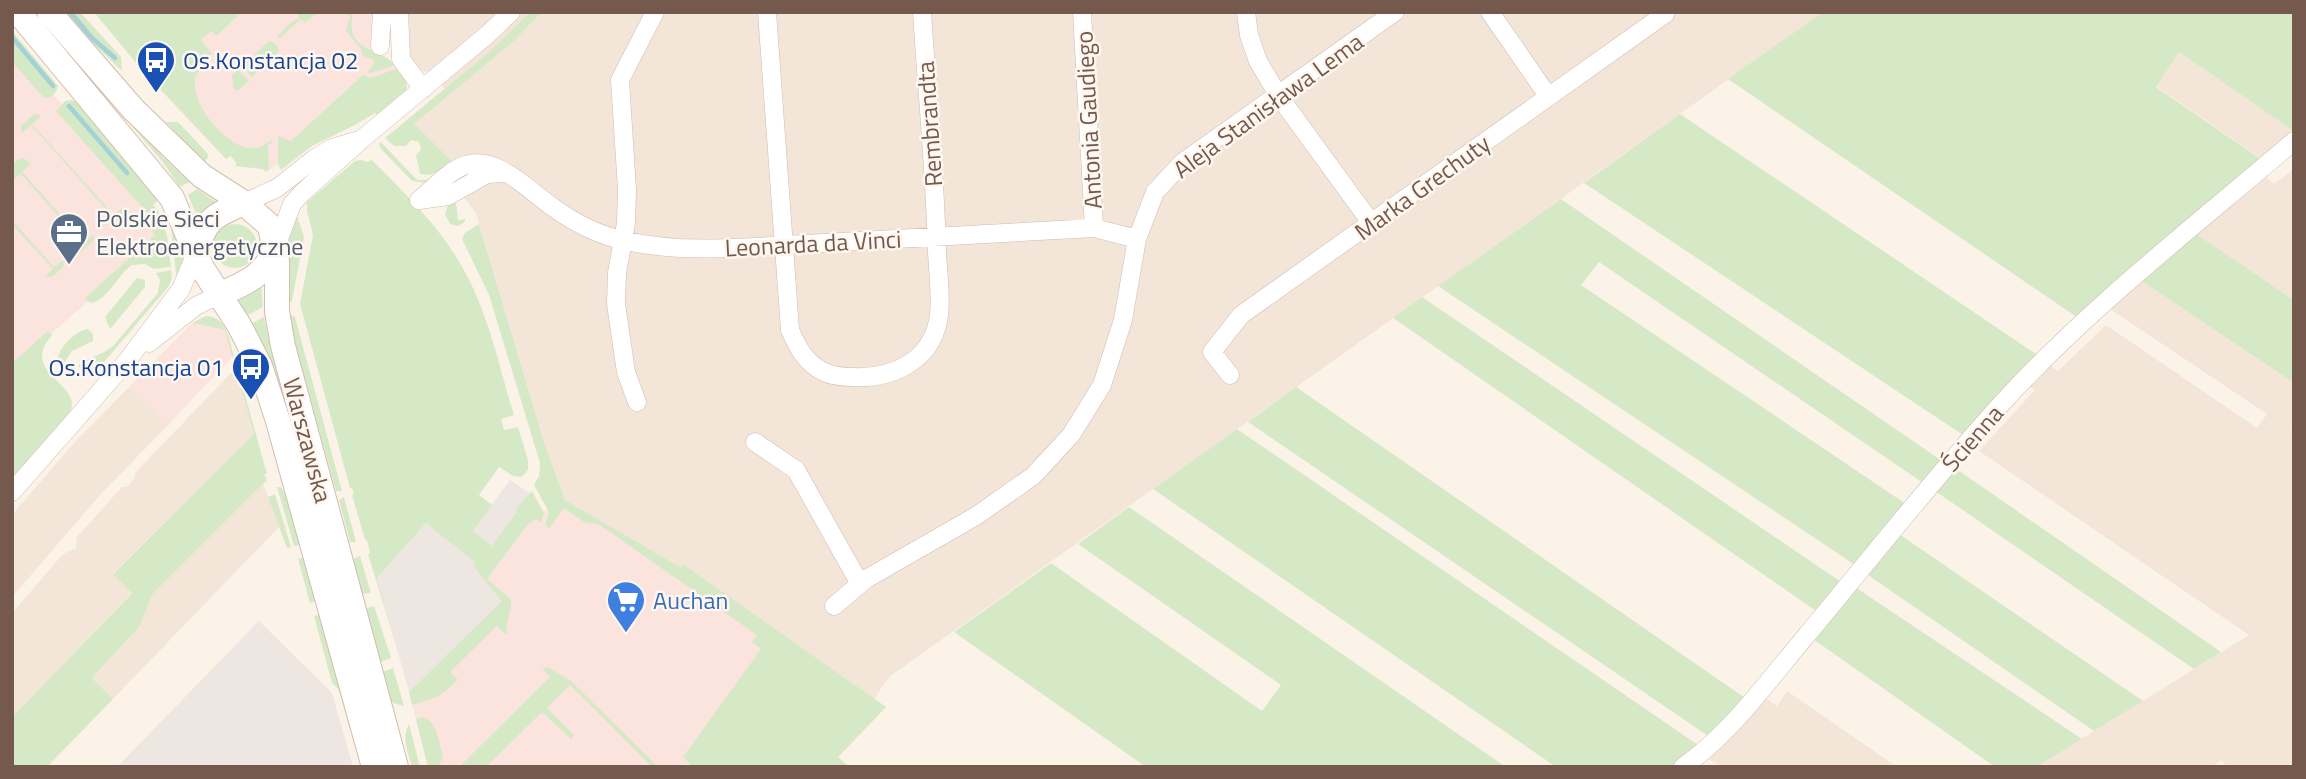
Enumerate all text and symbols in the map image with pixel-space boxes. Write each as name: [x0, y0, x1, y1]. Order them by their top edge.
street label: Aleja Stanisława Lema: [1165, 24, 1371, 186]
street label: Antonia Gaudiego: [1065, 30, 1111, 210]
bus stop icon: Os.Konstancja 02: [135, 39, 177, 94]
place label: Os.Konstancja 02: [183, 42, 358, 78]
street label: Rembrandta: [907, 60, 951, 188]
street label: Marka Grechuty: [1347, 125, 1498, 249]
place label: Polskie Sieci Elektroenergetyczne: [96, 200, 303, 264]
office icon: Polskie Sieci Elektroenergetyczne: [48, 211, 90, 266]
street label: Leonarda da Vinci: [724, 220, 902, 266]
bus stop icon: Os.Konstancja 01: [230, 346, 272, 401]
place label: Os.Konstancja 01: [49, 349, 224, 385]
street label: Warszawska: [274, 373, 342, 507]
street label: Ścienna: [1933, 397, 2011, 479]
supermarket icon: Auchan: [605, 579, 647, 634]
place label: Auchan: [653, 582, 728, 618]

